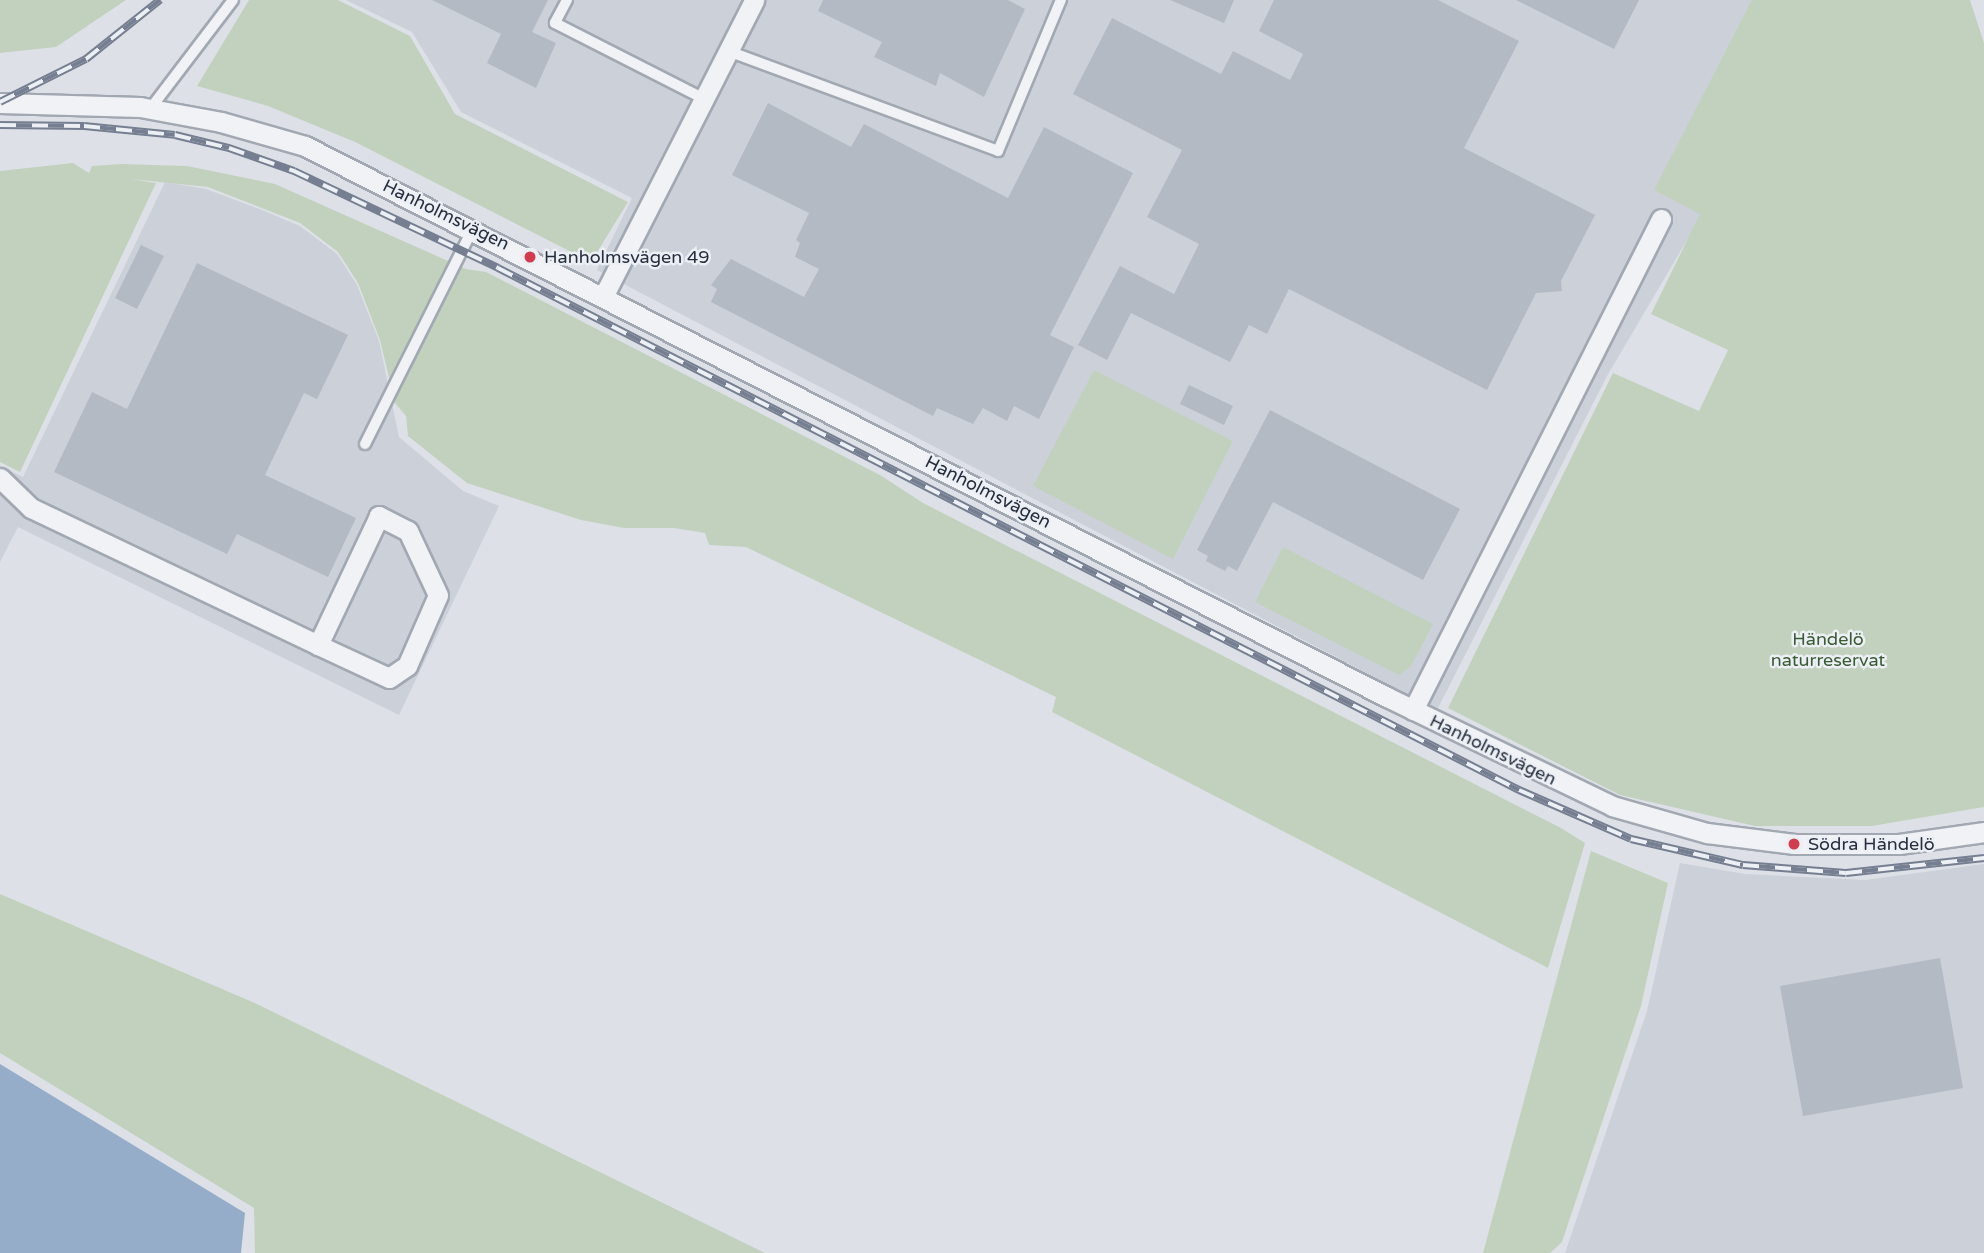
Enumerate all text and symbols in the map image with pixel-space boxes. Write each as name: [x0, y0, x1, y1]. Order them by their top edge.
street label: Hanholmsvägen: [379, 175, 513, 255]
place label: Hanholmsvägen 49: [544, 246, 709, 268]
marker: Hanholmsvägen 49: [522, 249, 538, 265]
street label: Hanholmsvägen: [922, 451, 1054, 533]
park label: Händelö naturreservat: [1771, 629, 1885, 672]
street label: Hanholmsvägen: [1426, 710, 1560, 790]
place label: Södra Händelö: [1808, 833, 1935, 855]
marker: Södra Händelö: [1786, 836, 1802, 852]

